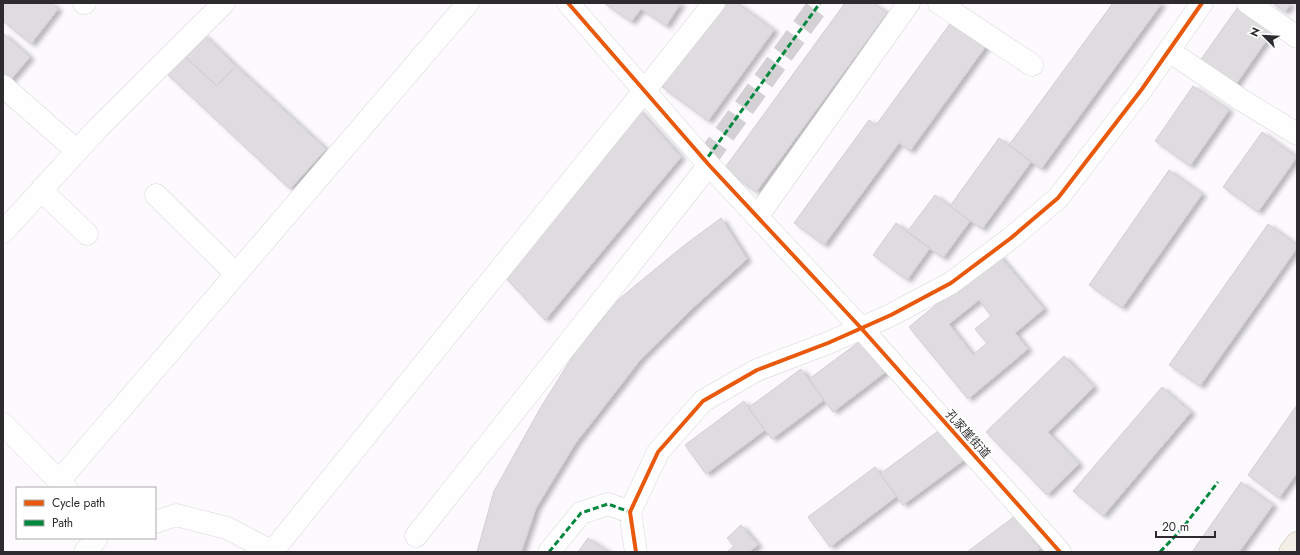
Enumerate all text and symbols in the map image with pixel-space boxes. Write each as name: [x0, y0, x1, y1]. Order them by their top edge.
north arrow: [1244, 16, 1284, 56]
text: N: [1246, 25, 1264, 39]
street label: 孔家崖街道: [941, 406, 995, 462]
legend: [16, 487, 156, 539]
text: Cycle path: [52, 494, 105, 512]
scale bar: [1156, 513, 1215, 539]
text: Path: [52, 514, 73, 532]
text: 20 m: [1162, 518, 1189, 536]

